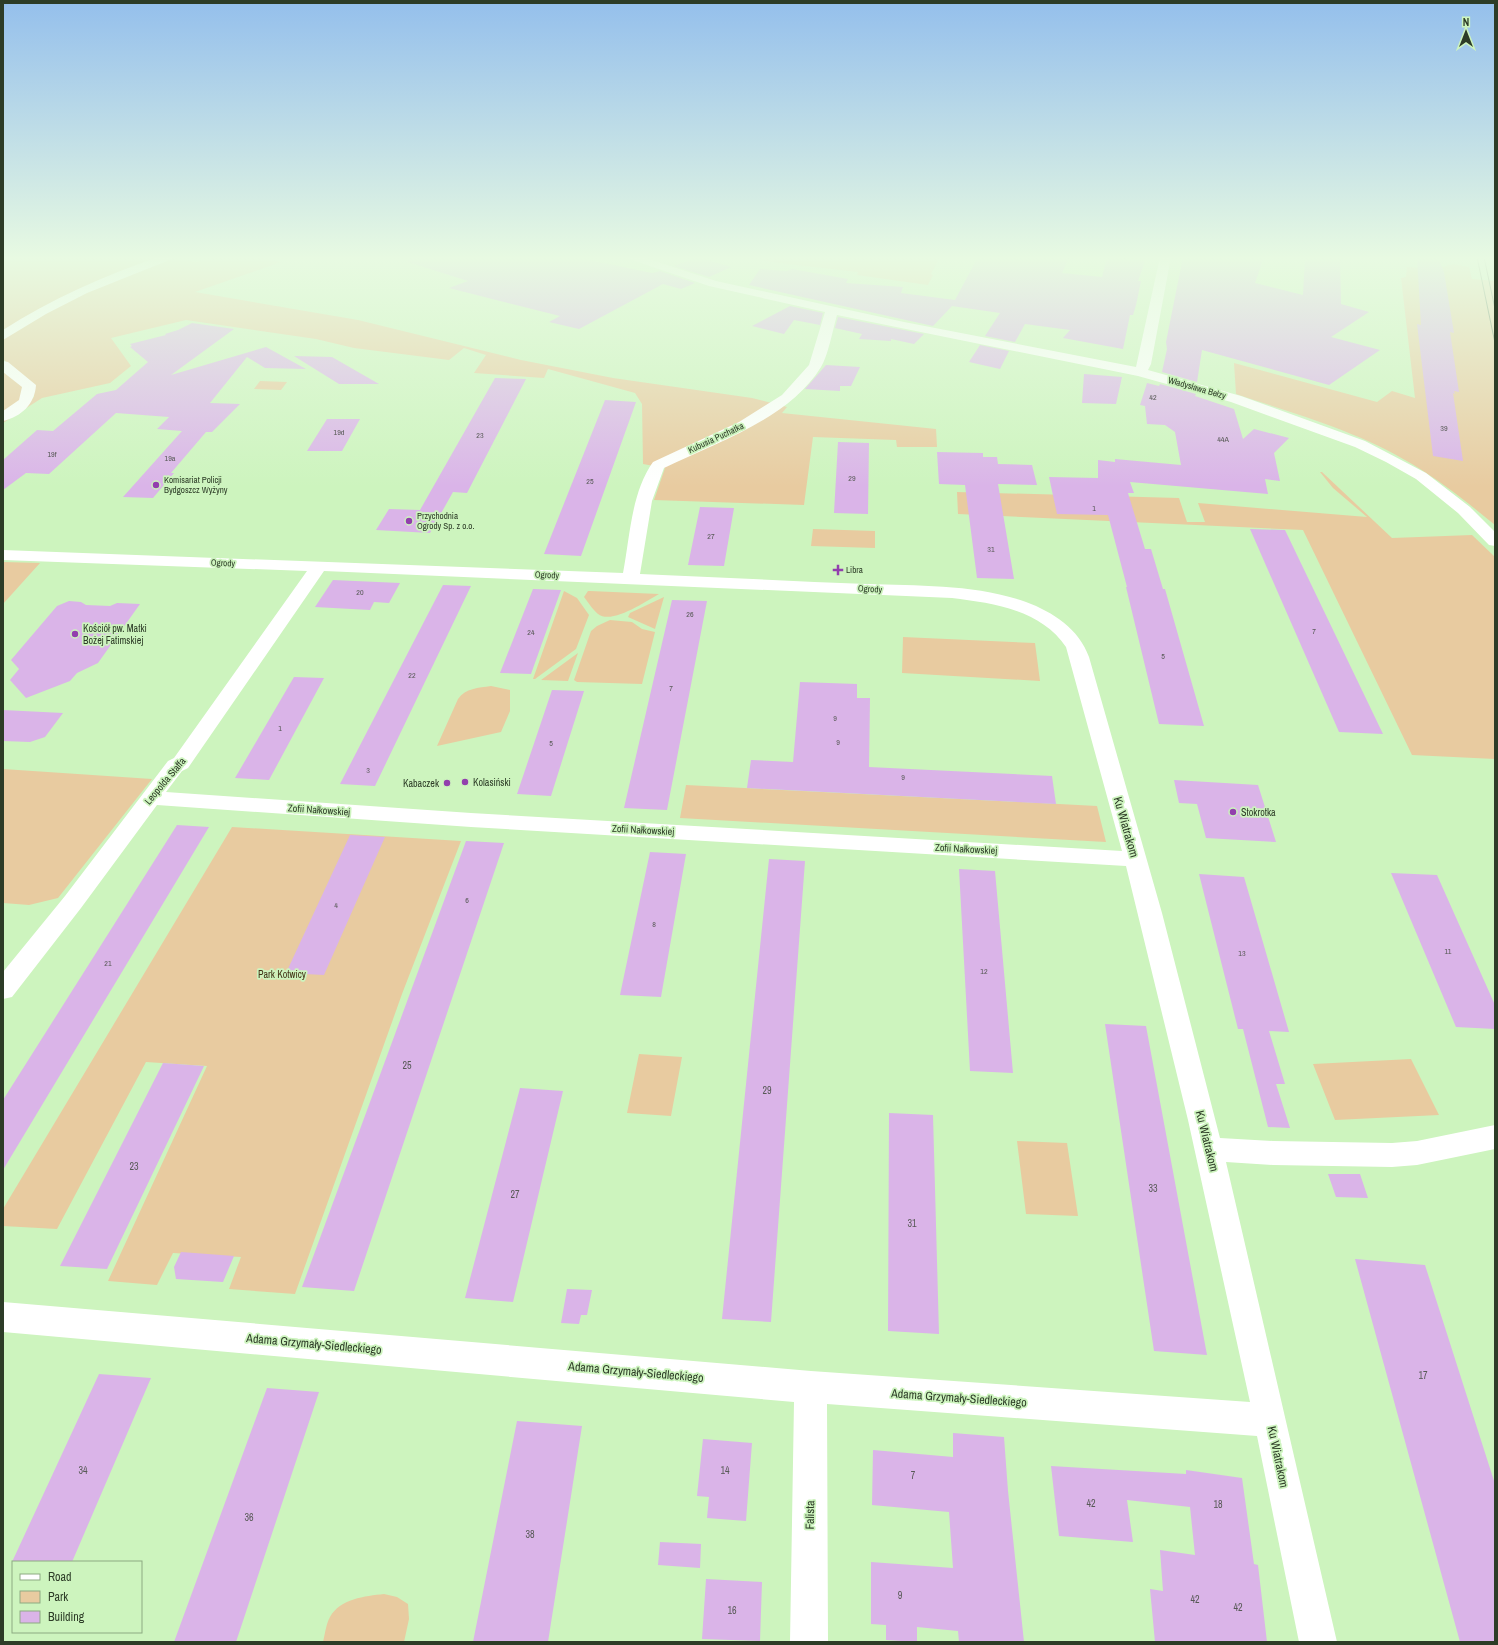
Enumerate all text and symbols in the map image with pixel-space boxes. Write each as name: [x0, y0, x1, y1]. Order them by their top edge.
north arrow: [1446, 12, 1486, 52]
text: N: [1463, 15, 1469, 29]
street label: Władysława Bełzy: [1167, 374, 1228, 402]
house number: 42: [1149, 392, 1157, 402]
street label: Kubusia Puchatka: [686, 420, 746, 456]
house number: 39: [1440, 423, 1448, 433]
house number: 19d: [334, 427, 345, 437]
house number: 23: [476, 430, 484, 440]
house number: 44A: [1217, 434, 1229, 444]
house number: 19f: [47, 449, 57, 459]
house number: 19a: [165, 453, 176, 463]
house number: 29: [848, 473, 856, 483]
place label: Komisariat Policji Bydgoszcz Wyżyny: [164, 474, 228, 496]
house number: 25: [586, 476, 594, 486]
marker: Komisariat Policji Bydgoszcz Wyżyny: [151, 480, 161, 490]
house number: 1: [1092, 503, 1096, 513]
place label: Przychodnia Ogrody Sp. z o.o.: [417, 510, 474, 532]
marker: Przychodnia Ogrody Sp. z o.o.: [404, 516, 414, 526]
house number: 27: [707, 531, 715, 541]
house number: 31: [987, 544, 995, 554]
street label: Ogrody: [211, 557, 236, 569]
place label: Libra: [846, 564, 863, 576]
marker: Libra: [833, 565, 843, 575]
street label: Ogrody: [535, 569, 560, 581]
street label: Ogrody: [858, 582, 883, 596]
house number: 20: [356, 587, 364, 597]
house number: 26: [686, 609, 694, 619]
place label: Kościół pw. Matki Bożej Fatimskiej: [83, 622, 147, 647]
house number: 7: [1312, 626, 1316, 636]
house number: 24: [527, 627, 535, 637]
marker: Kościół pw. Matki Bożej Fatimskiej: [70, 629, 80, 639]
house number: 5: [1161, 651, 1165, 661]
house number: 22: [408, 670, 416, 680]
house number: 7: [669, 683, 673, 693]
house number: 9: [833, 713, 837, 723]
house number: 1: [278, 723, 282, 733]
house number: 9: [836, 737, 840, 747]
house number: 5: [549, 738, 553, 748]
street label: Leopolda Staffa: [142, 755, 189, 807]
house number: 3: [366, 765, 370, 775]
house number: 9: [901, 772, 905, 782]
place label: Kolasiński: [473, 776, 511, 789]
place label: Kabaczek: [403, 777, 440, 790]
marker: Kolasiński: [460, 777, 470, 787]
marker: Kabaczek: [442, 778, 452, 788]
street label: Ku Wiatrakom: [1110, 795, 1142, 859]
street label: Zofii Nałkowskiej: [287, 801, 351, 819]
place label: Stokrotka: [1241, 806, 1276, 819]
marker: Stokrotka: [1228, 807, 1238, 817]
street label: Zofii Nałkowskiej: [611, 822, 675, 838]
street label: Zofii Nałkowskiej: [934, 841, 998, 857]
house number: 6: [465, 895, 469, 905]
house number: 4: [334, 900, 338, 910]
house number: 8: [652, 919, 656, 929]
house number: 11: [1445, 946, 1452, 956]
house number: 13: [1238, 948, 1246, 958]
house number: 21: [104, 958, 112, 968]
house number: 12: [980, 966, 988, 976]
park label: Park Kotwicy: [258, 968, 307, 981]
house number: 25: [402, 1059, 412, 1072]
house number: 29: [762, 1084, 772, 1097]
street label: Ku Wiatrakom: [1192, 1109, 1222, 1173]
house number: 23: [129, 1160, 139, 1173]
house number: 33: [1148, 1182, 1158, 1195]
house number: 27: [510, 1188, 520, 1201]
house number: 31: [907, 1217, 917, 1230]
street label: Adama Grzymały-Siedleckiego: [245, 1330, 382, 1358]
street label: Adama Grzymały-Siedleckiego: [567, 1358, 704, 1386]
house number: 17: [1418, 1369, 1428, 1382]
street label: Adama Grzymały-Siedleckiego: [890, 1385, 1027, 1411]
street label: Ku Wiatrakom: [1264, 1425, 1292, 1489]
house number: 34: [78, 1464, 88, 1477]
house number: 14: [720, 1464, 730, 1477]
house number: 7: [911, 1469, 916, 1482]
house number: 42: [1086, 1497, 1096, 1510]
house number: 18: [1213, 1498, 1223, 1511]
street label: Falista: [802, 1500, 818, 1530]
house number: 36: [244, 1511, 254, 1524]
house number: 38: [525, 1528, 535, 1541]
legend: [12, 1561, 142, 1633]
text: Road: [48, 1569, 72, 1585]
text: Park: [48, 1589, 68, 1605]
house number: 9: [898, 1589, 903, 1602]
house number: 42: [1190, 1593, 1200, 1606]
house number: 42: [1233, 1601, 1243, 1614]
house number: 16: [727, 1604, 737, 1617]
text: Building: [48, 1609, 85, 1625]

